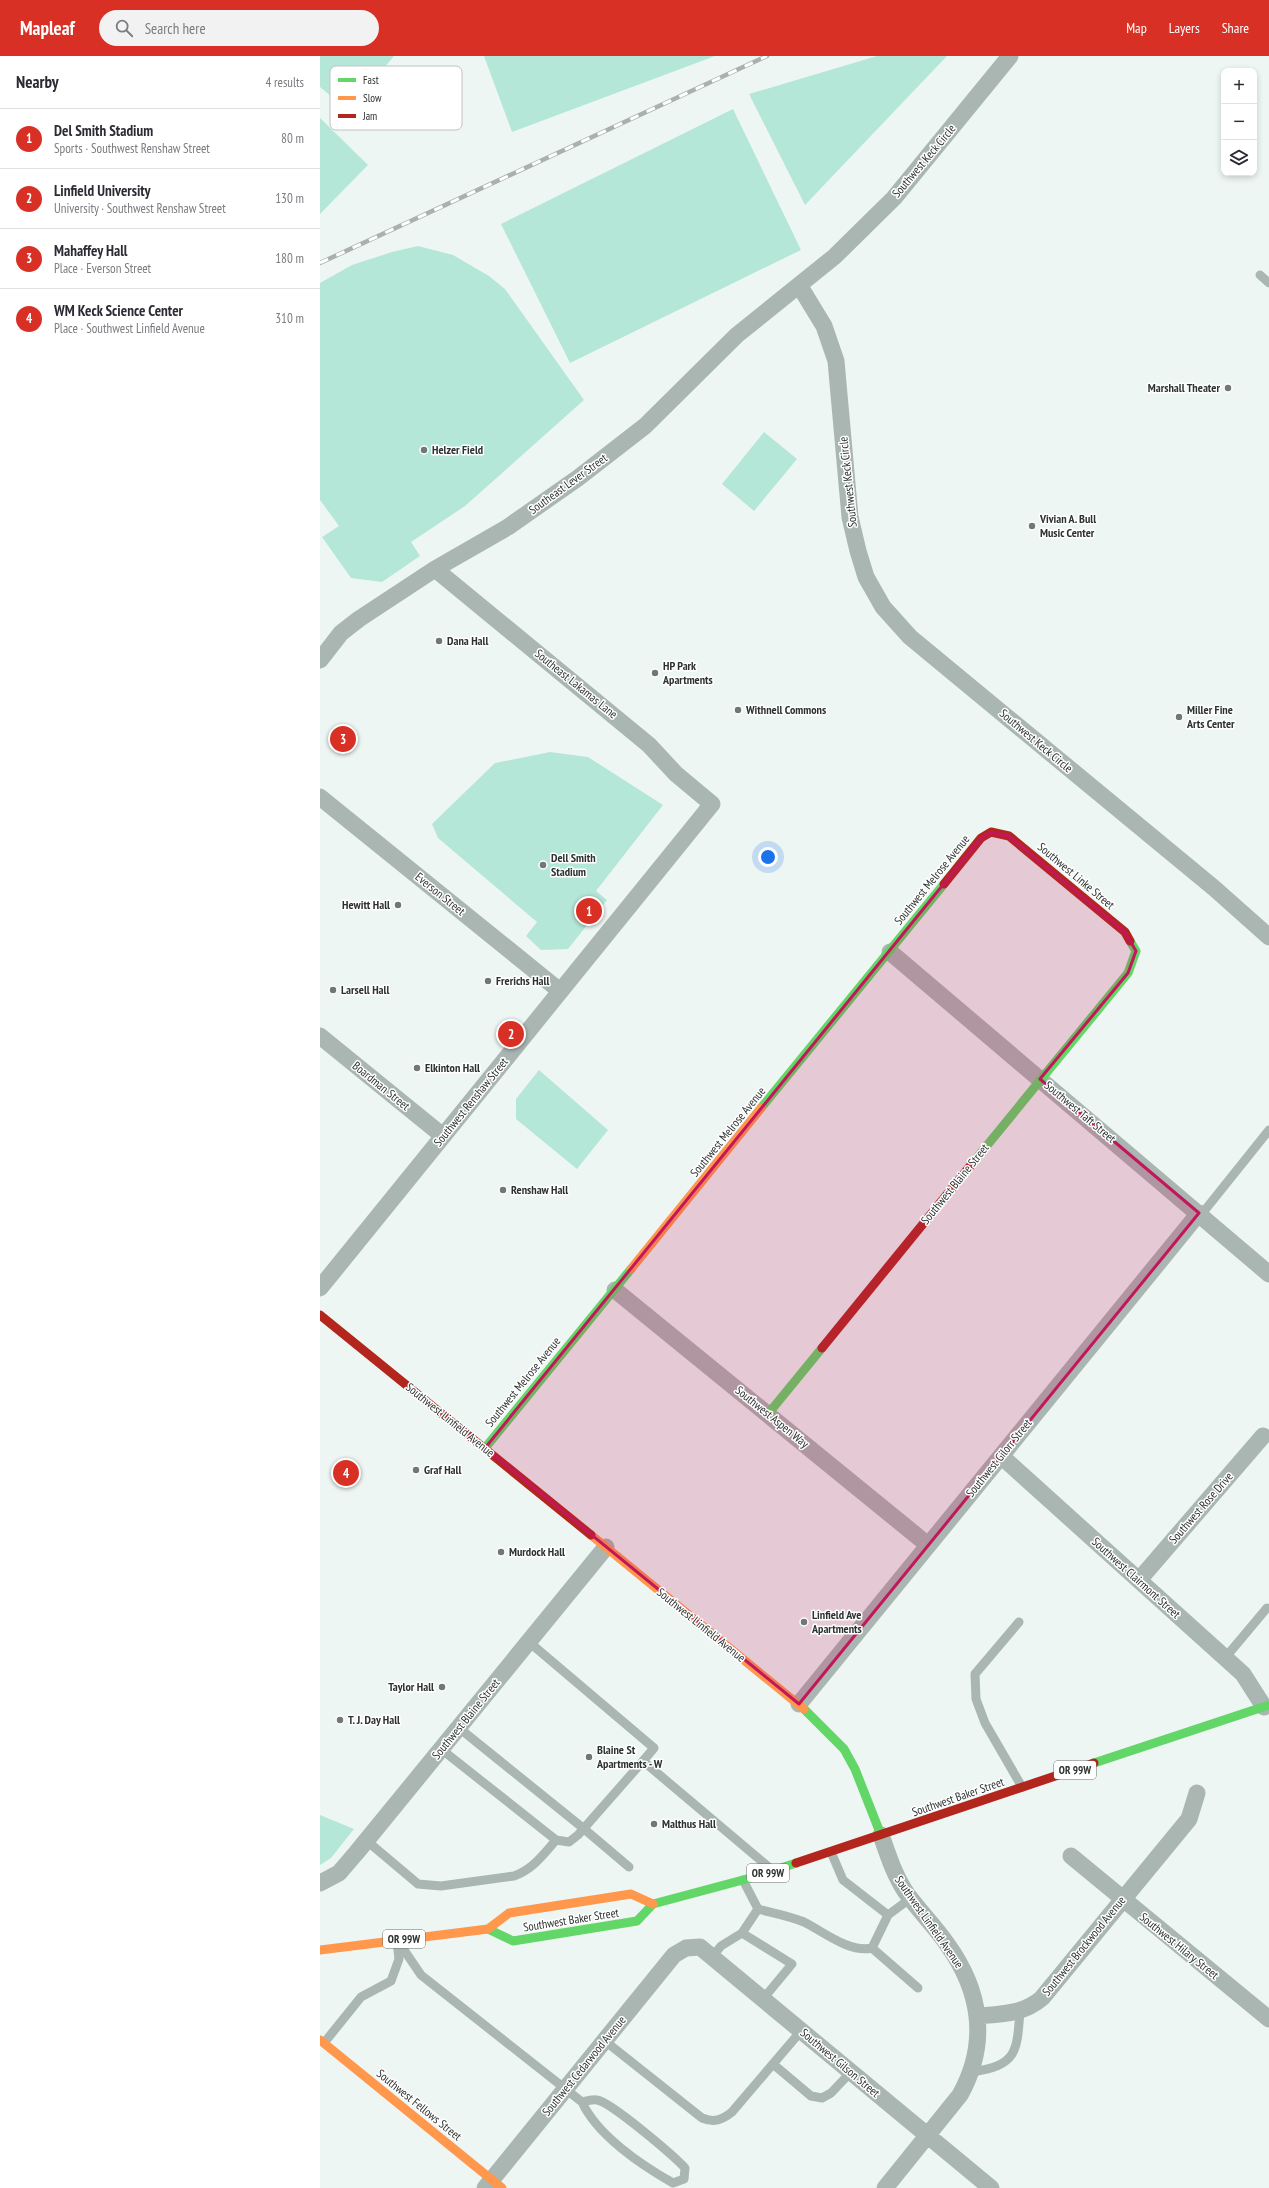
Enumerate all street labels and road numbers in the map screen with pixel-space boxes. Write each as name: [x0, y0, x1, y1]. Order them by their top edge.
street label: Southwest Keck Circle: [889, 121, 959, 200]
street label: Southwest Keck Circle: [835, 436, 860, 528]
street label: Southeast Lever Street: [526, 450, 610, 517]
street label: Southeast Lakamas Lane: [532, 646, 621, 722]
street label: Southwest Keck Circle: [997, 706, 1076, 776]
street label: Southwest Melrose Avenue: [891, 832, 973, 928]
street label: Southwest Linke Street: [1035, 839, 1118, 913]
street label: Everson Street: [412, 869, 469, 919]
street label: Southwest Renshaw Street: [430, 1054, 511, 1149]
street label: Boardman Street: [350, 1058, 414, 1114]
street label: Southwest Taft Street: [1042, 1077, 1120, 1146]
street label: Southwest Melrose Avenue: [687, 1084, 769, 1180]
street label: Southwest Blaine Street: [918, 1140, 992, 1227]
street label: Southwest Melrose Avenue: [482, 1334, 564, 1430]
street label: Southwest Linfield Avenue: [403, 1379, 498, 1460]
street label: Southwest Aspen Way: [733, 1382, 812, 1451]
street label: Southwest Gilorr Street: [962, 1415, 1035, 1500]
street label: Southwest Rose Drive: [1166, 1469, 1236, 1546]
street label: Southwest Clairmont Street: [1089, 1534, 1184, 1622]
street label: Southwest Linfield Avenue: [654, 1584, 749, 1665]
street label: Southwest Blaine Street: [429, 1675, 503, 1762]
road number: OR 99W: [1054, 1761, 1096, 1779]
street label: Southwest Baker Street: [910, 1773, 1007, 1819]
road number: OR 99W: [747, 1864, 789, 1882]
street label: Southwest Linfield Avenue: [892, 1873, 967, 1971]
street label: Southwest Brockwood Avenue: [1039, 1893, 1129, 1999]
street label: Southwest Baker Street: [522, 1904, 620, 1934]
street label: Southwest Hilary Street: [1137, 1909, 1222, 1983]
road number: OR 99W: [383, 1930, 425, 1948]
street label: Southwest Cedarwood Avenue: [539, 2013, 629, 2119]
street label: Southwest Gilson Street: [798, 2025, 884, 2101]
street label: Southwest Fellows Street: [374, 2066, 465, 2144]

